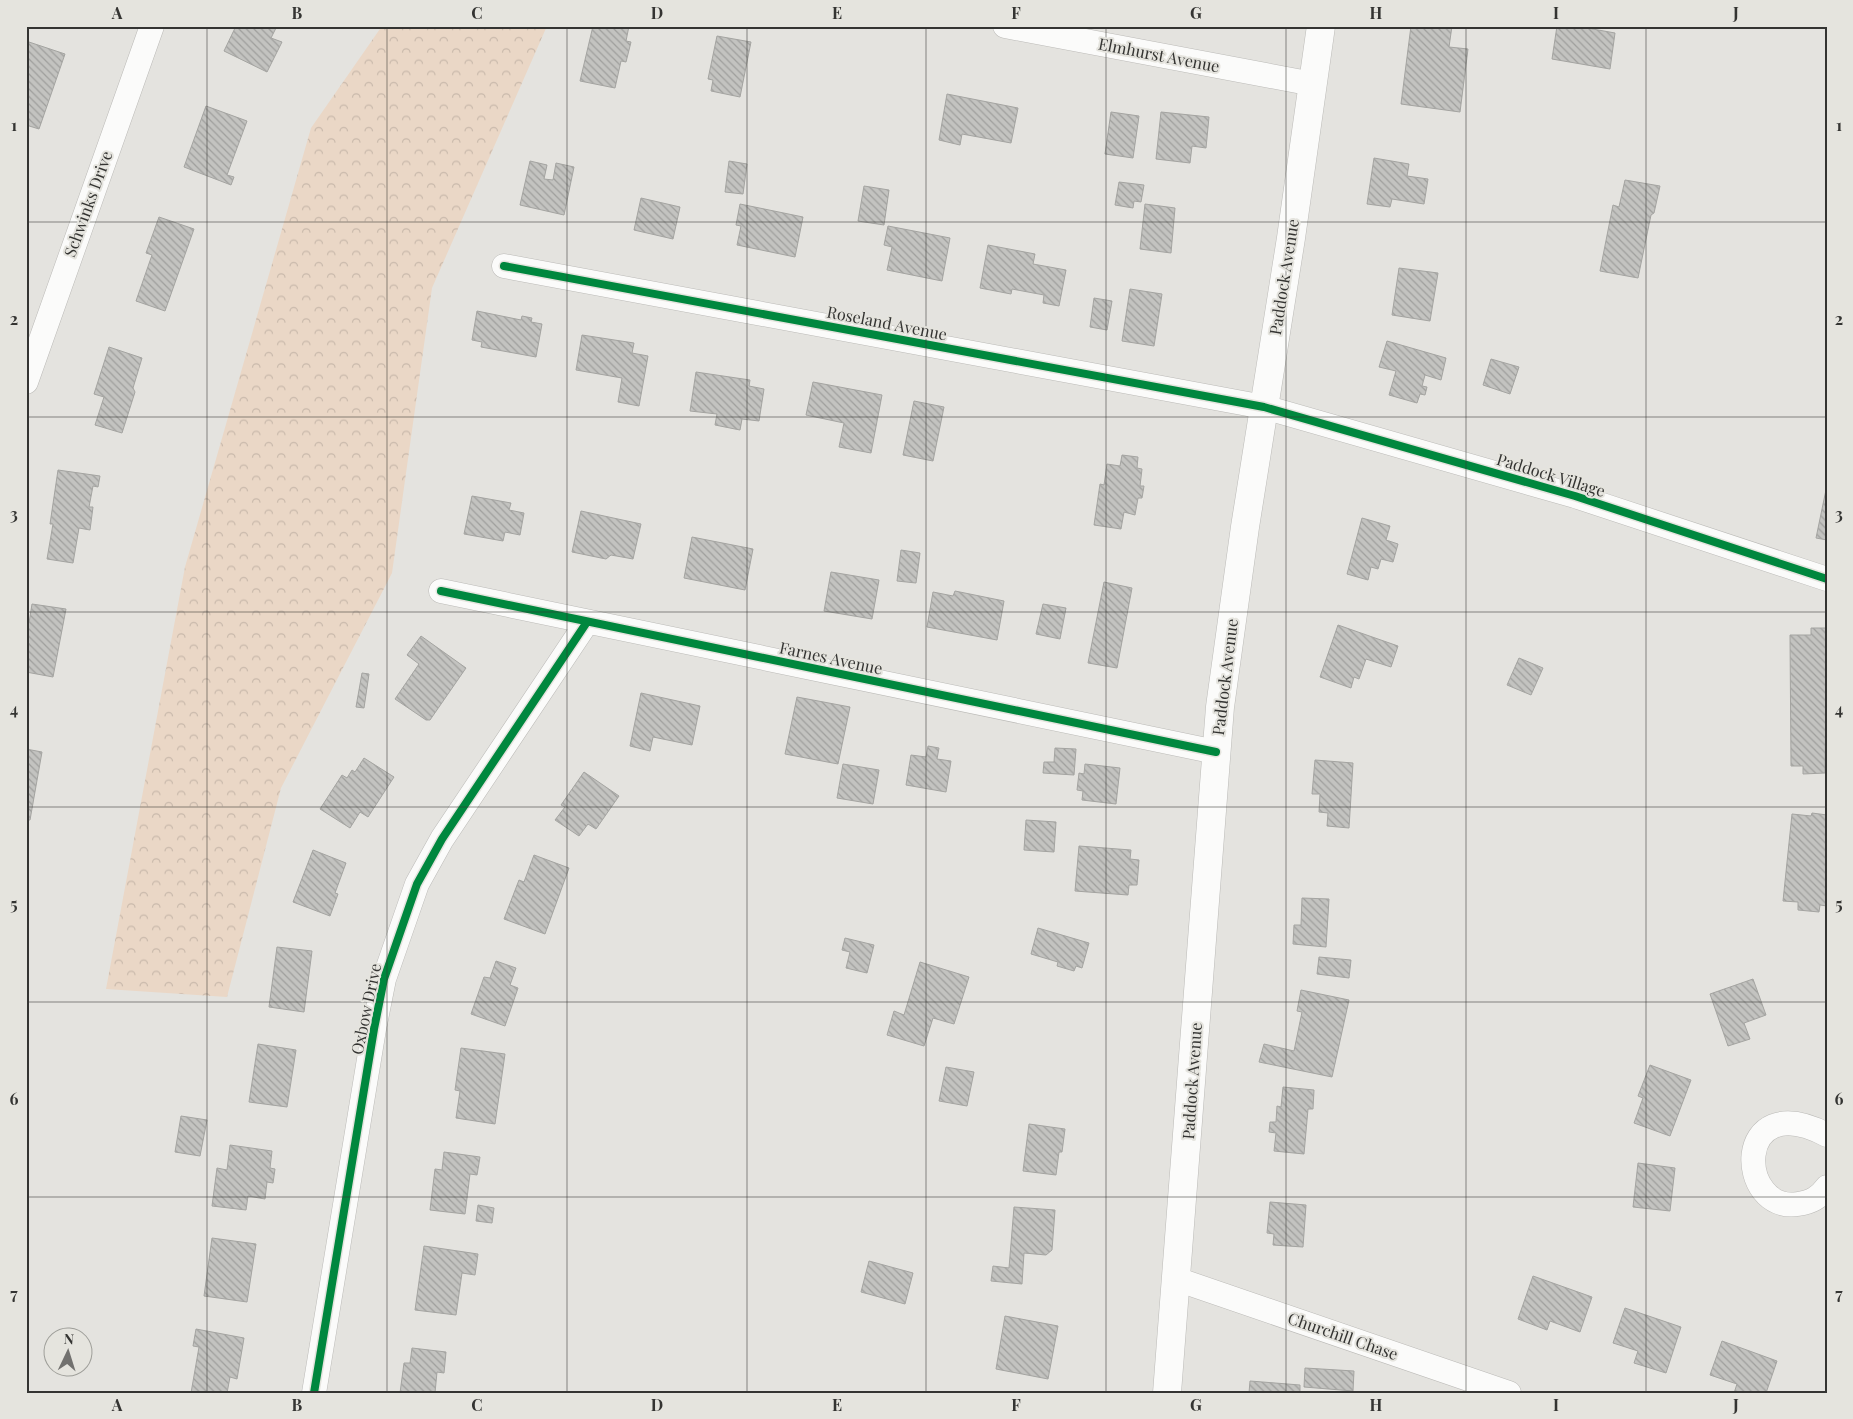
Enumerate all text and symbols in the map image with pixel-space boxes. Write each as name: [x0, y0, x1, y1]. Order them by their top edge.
text: A: [111, 2, 123, 23]
text: B: [292, 2, 303, 23]
text: C: [471, 2, 483, 23]
text: D: [651, 2, 663, 23]
text: E: [832, 2, 842, 23]
text: F: [1011, 2, 1021, 23]
text: G: [1190, 2, 1202, 23]
text: H: [1370, 2, 1383, 23]
text: I: [1553, 2, 1559, 23]
text: J: [1732, 2, 1739, 23]
street label: Elmhurst Avenue: [1097, 32, 1222, 77]
text: 1: [11, 114, 17, 135]
text: 1: [1836, 114, 1842, 135]
street label: Schwinks Drive: [59, 148, 116, 260]
street label: Paddock Avenue: [1264, 217, 1303, 336]
street label: Roseland Avenue: [825, 301, 949, 344]
text: 2: [10, 308, 18, 329]
text: 2: [1835, 308, 1843, 329]
street label: Paddock Village: [1494, 448, 1608, 501]
text: 3: [10, 503, 18, 524]
text: 3: [1835, 503, 1843, 524]
street label: Paddock Avenue: [1207, 617, 1242, 736]
street label: Farnes Avenue: [778, 636, 885, 679]
text: 4: [10, 698, 18, 719]
text: 4: [1835, 698, 1843, 719]
text: 5: [10, 893, 18, 914]
text: 5: [1835, 893, 1843, 914]
street label: Oxbow Drive: [346, 961, 385, 1056]
street label: Paddock Avenue: [1177, 1022, 1206, 1140]
text: 6: [10, 1088, 19, 1109]
text: 6: [1835, 1088, 1844, 1109]
text: 7: [10, 1283, 18, 1304]
text: 7: [1835, 1283, 1843, 1304]
street label: Churchill Chase: [1285, 1307, 1401, 1364]
north arrow: [42, 1326, 92, 1376]
text: N: [63, 1329, 75, 1348]
text: A: [111, 1394, 123, 1415]
text: B: [292, 1394, 303, 1415]
text: C: [471, 1394, 483, 1415]
text: D: [651, 1394, 663, 1415]
text: E: [832, 1394, 842, 1415]
text: F: [1011, 1394, 1021, 1415]
text: G: [1190, 1394, 1202, 1415]
text: H: [1370, 1394, 1383, 1415]
text: I: [1553, 1394, 1559, 1415]
text: J: [1732, 1394, 1739, 1415]

